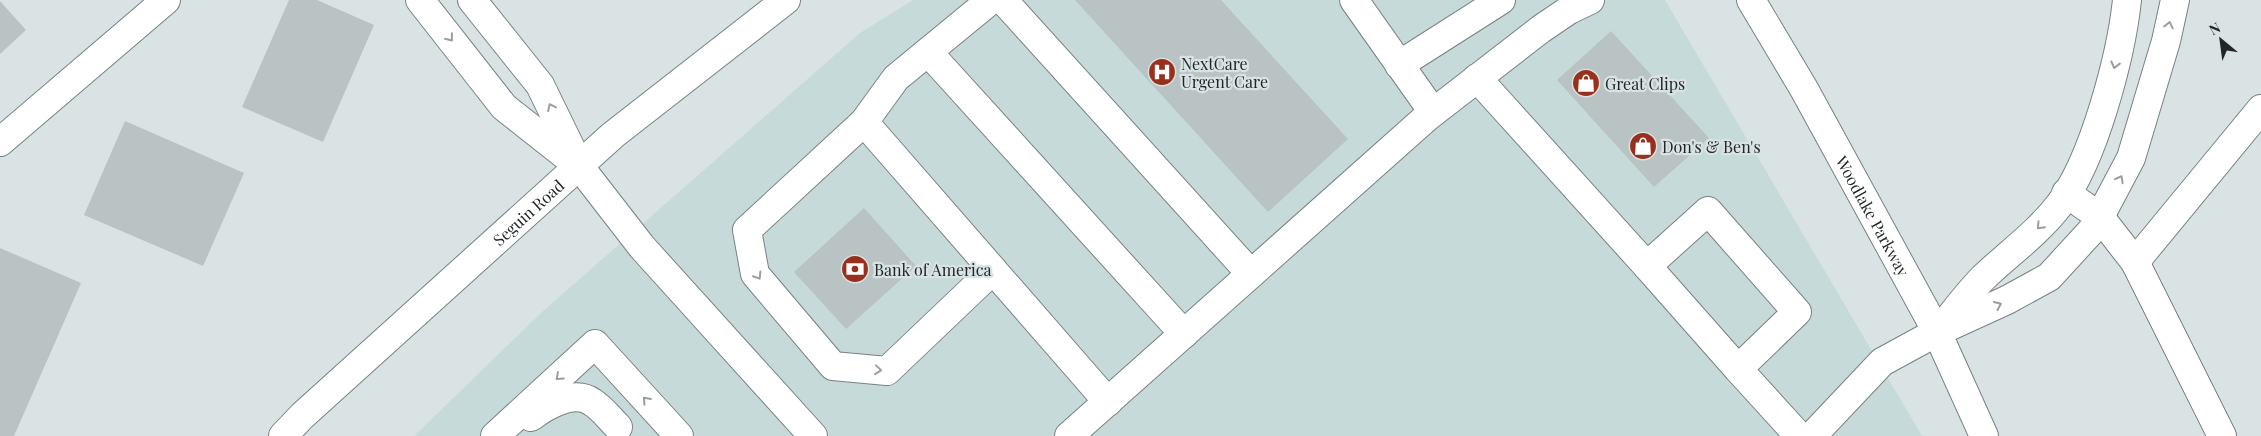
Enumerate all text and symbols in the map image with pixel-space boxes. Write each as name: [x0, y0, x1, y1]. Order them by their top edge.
north arrow: [2196, 15, 2246, 65]
text: N: [2205, 17, 2223, 39]
one-way arrow: [2163, 21, 2174, 29]
one-way arrow: [444, 33, 453, 42]
place label: NextCare Urgent Care: [1181, 53, 1268, 92]
hospital icon: NextCare Urgent Care: [1147, 57, 1177, 87]
one-way arrow: [2110, 60, 2121, 69]
shop icon: Great Clips: [1571, 68, 1601, 98]
place label: Great Clips: [1605, 73, 1685, 94]
one-way arrow: [547, 103, 557, 112]
shop icon: Don's & Ben's: [1628, 131, 1658, 161]
place label: Don's & Ben's: [1662, 136, 1761, 157]
street label: Woodlake Parkway: [1831, 151, 1915, 280]
street label: Seguin Road: [488, 174, 568, 250]
one-way arrow: [2114, 175, 2124, 184]
one-way arrow: [2037, 220, 2046, 229]
bank icon: Bank of America: [840, 254, 870, 284]
place label: Bank of America: [874, 259, 992, 280]
one-way arrow: [752, 271, 762, 280]
one-way arrow: [1993, 300, 2002, 311]
one-way arrow: [875, 364, 883, 375]
one-way arrow: [556, 371, 565, 380]
one-way arrow: [643, 397, 652, 406]

